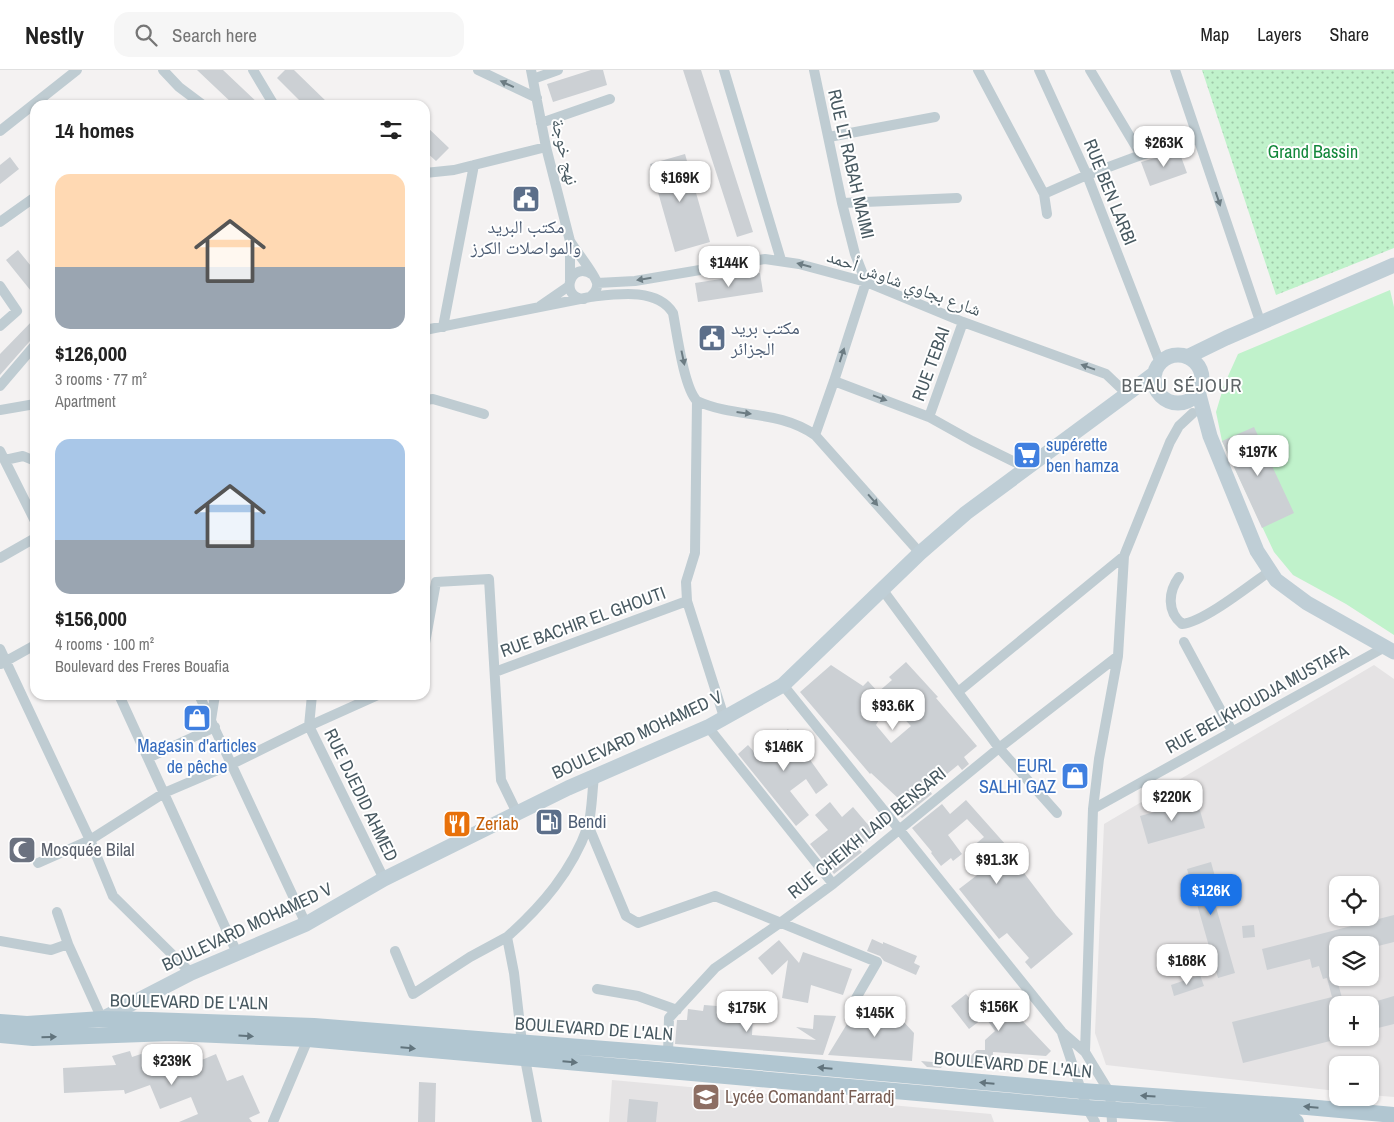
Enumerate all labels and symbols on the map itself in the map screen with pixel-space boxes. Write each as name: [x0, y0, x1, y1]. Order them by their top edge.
one-way arrow: [500, 80, 514, 88]
street label: RUE LT RABAH MAIMI: [822, 87, 881, 241]
street label: نهج خوجة: [546, 116, 585, 188]
pin: $263K: [1129, 126, 1199, 168]
street label: RUE BEN LARBI: [1078, 135, 1143, 249]
park label: Grand Bassin: [1268, 139, 1358, 164]
pin: $169K: [645, 160, 715, 203]
public building icon: مكتب البريد والمواصلات الكرز: [511, 184, 541, 214]
one-way arrow: [1214, 192, 1222, 207]
place label: مكتب البريد والمواصلات الكرز: [470, 214, 581, 260]
street label: شارع بجاوي شاوش أحمد: [823, 243, 985, 324]
pin: $144K: [694, 246, 764, 288]
one-way arrow: [796, 261, 811, 269]
one-way arrow: [635, 276, 651, 284]
place label: مكتب بريد الجزائر: [730, 315, 800, 361]
public building icon: مكتب بريد الجزائر: [697, 323, 727, 353]
street label: RUE TEBAI: [906, 323, 956, 405]
one-way arrow: [839, 348, 847, 363]
one-way arrow: [679, 351, 687, 367]
one-way arrow: [1081, 363, 1096, 370]
district label: BEAU SÉJOUR: [1122, 372, 1242, 398]
one-way arrow: [873, 394, 888, 402]
one-way arrow: [737, 409, 753, 417]
place label: supérette ben hamza: [1046, 432, 1119, 478]
pin: $197K: [1223, 434, 1293, 477]
supermarket icon: supérette ben hamza: [1012, 440, 1042, 470]
one-way arrow: [867, 494, 879, 506]
street label: RUE BACHIR EL GHOUTI: [497, 580, 669, 663]
street label: RUE BELKHOUDJA MUSTAFA: [1161, 638, 1353, 759]
street label: BOULEVARD MOHAMED V: [548, 684, 726, 785]
pin: $93.6K: [852, 688, 934, 731]
shop icon: Magasin d'articles de pêche: [182, 703, 212, 733]
street label: RUE DJEDID AHMED: [318, 724, 405, 865]
pin: $146K: [749, 730, 819, 772]
place label: Magasin d'articles de pêche: [137, 733, 257, 779]
place label: EURL SALHI GAZ: [979, 753, 1056, 799]
street label: RUE CHEIKH LAID BENSARI: [782, 761, 951, 904]
shop icon: EURL SALHI GAZ: [1060, 761, 1090, 791]
pin: $220K: [1137, 780, 1207, 822]
fuel station icon: Bendi: [534, 807, 564, 837]
restaurant icon: Zeriab: [442, 809, 472, 839]
place label: Bendi: [568, 809, 607, 834]
place label: Zeriab: [476, 811, 519, 836]
mosque icon: Mosquée Bilal: [7, 835, 37, 865]
place label: Mosquée Bilal: [41, 837, 135, 862]
pin: $91.3K: [956, 842, 1038, 885]
pin: $126K: [1176, 874, 1246, 916]
street label: BOULEVARD MOHAMED V: [158, 876, 336, 977]
pin: $168K: [1152, 944, 1222, 986]
street label: BOULEVARD DE L'ALN: [110, 988, 268, 1015]
pin: $175K: [712, 990, 782, 1033]
pin: $156K: [964, 990, 1034, 1032]
pin: $145K: [840, 996, 910, 1038]
street label: BOULEVARD DE L'ALN: [514, 1011, 674, 1046]
one-way arrow: [41, 1033, 57, 1041]
one-way arrow: [238, 1033, 254, 1041]
pin: $239K: [137, 1044, 207, 1086]
one-way arrow: [400, 1044, 416, 1052]
street label: BOULEVARD DE L'ALN: [933, 1045, 1093, 1084]
one-way arrow: [562, 1058, 578, 1066]
one-way arrow: [816, 1064, 832, 1072]
one-way arrow: [978, 1078, 994, 1086]
school or university icon: Lycée Comandant Farradj: [691, 1082, 721, 1112]
place label: Lycée Comandant Farradj: [725, 1084, 894, 1109]
one-way arrow: [1140, 1092, 1156, 1100]
one-way arrow: [1302, 1103, 1318, 1111]

